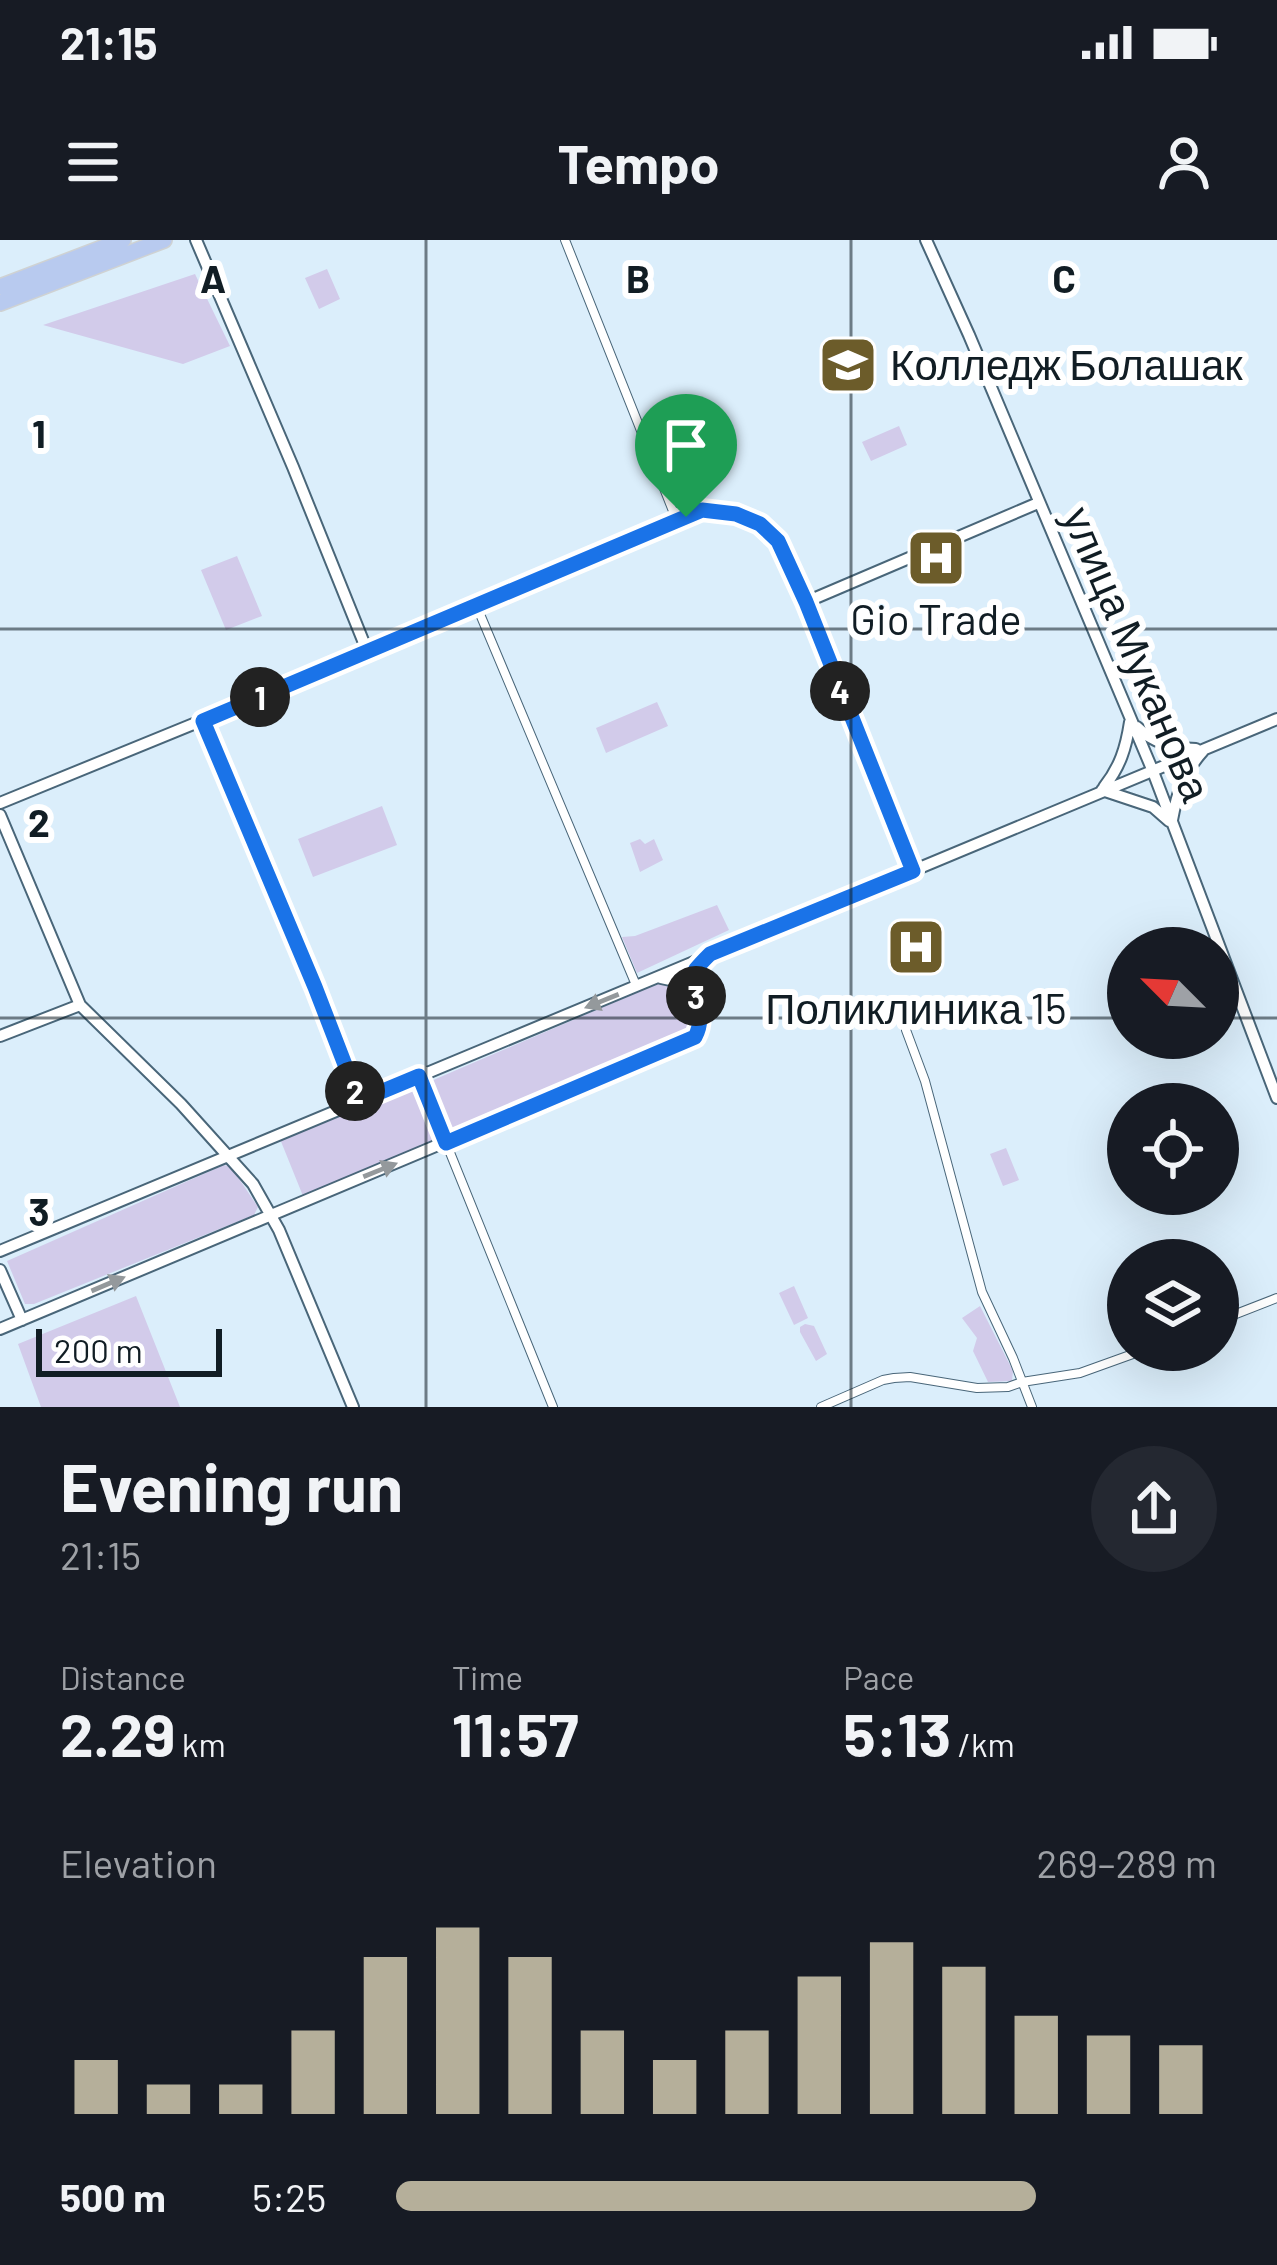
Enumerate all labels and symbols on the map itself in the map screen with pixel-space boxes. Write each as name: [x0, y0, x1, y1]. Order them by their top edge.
text: A: [200, 254, 226, 301]
text: B: [626, 254, 650, 301]
text: C: [1052, 254, 1076, 301]
school or university icon: Колледж Болашак: [817, 334, 879, 396]
place label: Колледж Болашак: [890, 338, 1243, 389]
pin: [635, 394, 737, 517]
text: 1: [32, 409, 46, 456]
street label: улица Муканова: [1053, 499, 1224, 809]
hospital icon: Gio Trade: [905, 527, 967, 589]
place label: Gio Trade: [850, 593, 1022, 643]
pin: 4: [810, 661, 870, 721]
pin: 1: [230, 667, 290, 727]
text: 2: [28, 798, 50, 845]
hospital icon: Поликлиника 15: [885, 916, 947, 978]
north arrow: [1107, 927, 1239, 1059]
pin: 3: [666, 966, 726, 1026]
place label: Поликлиника 15: [765, 982, 1067, 1032]
one-way arrow: [584, 992, 620, 1011]
pin: 2: [325, 1061, 385, 1121]
one-way arrow: [362, 1160, 398, 1179]
text: 3: [28, 1187, 50, 1234]
one-way arrow: [90, 1274, 126, 1293]
scale bar: [36, 1323, 222, 1376]

